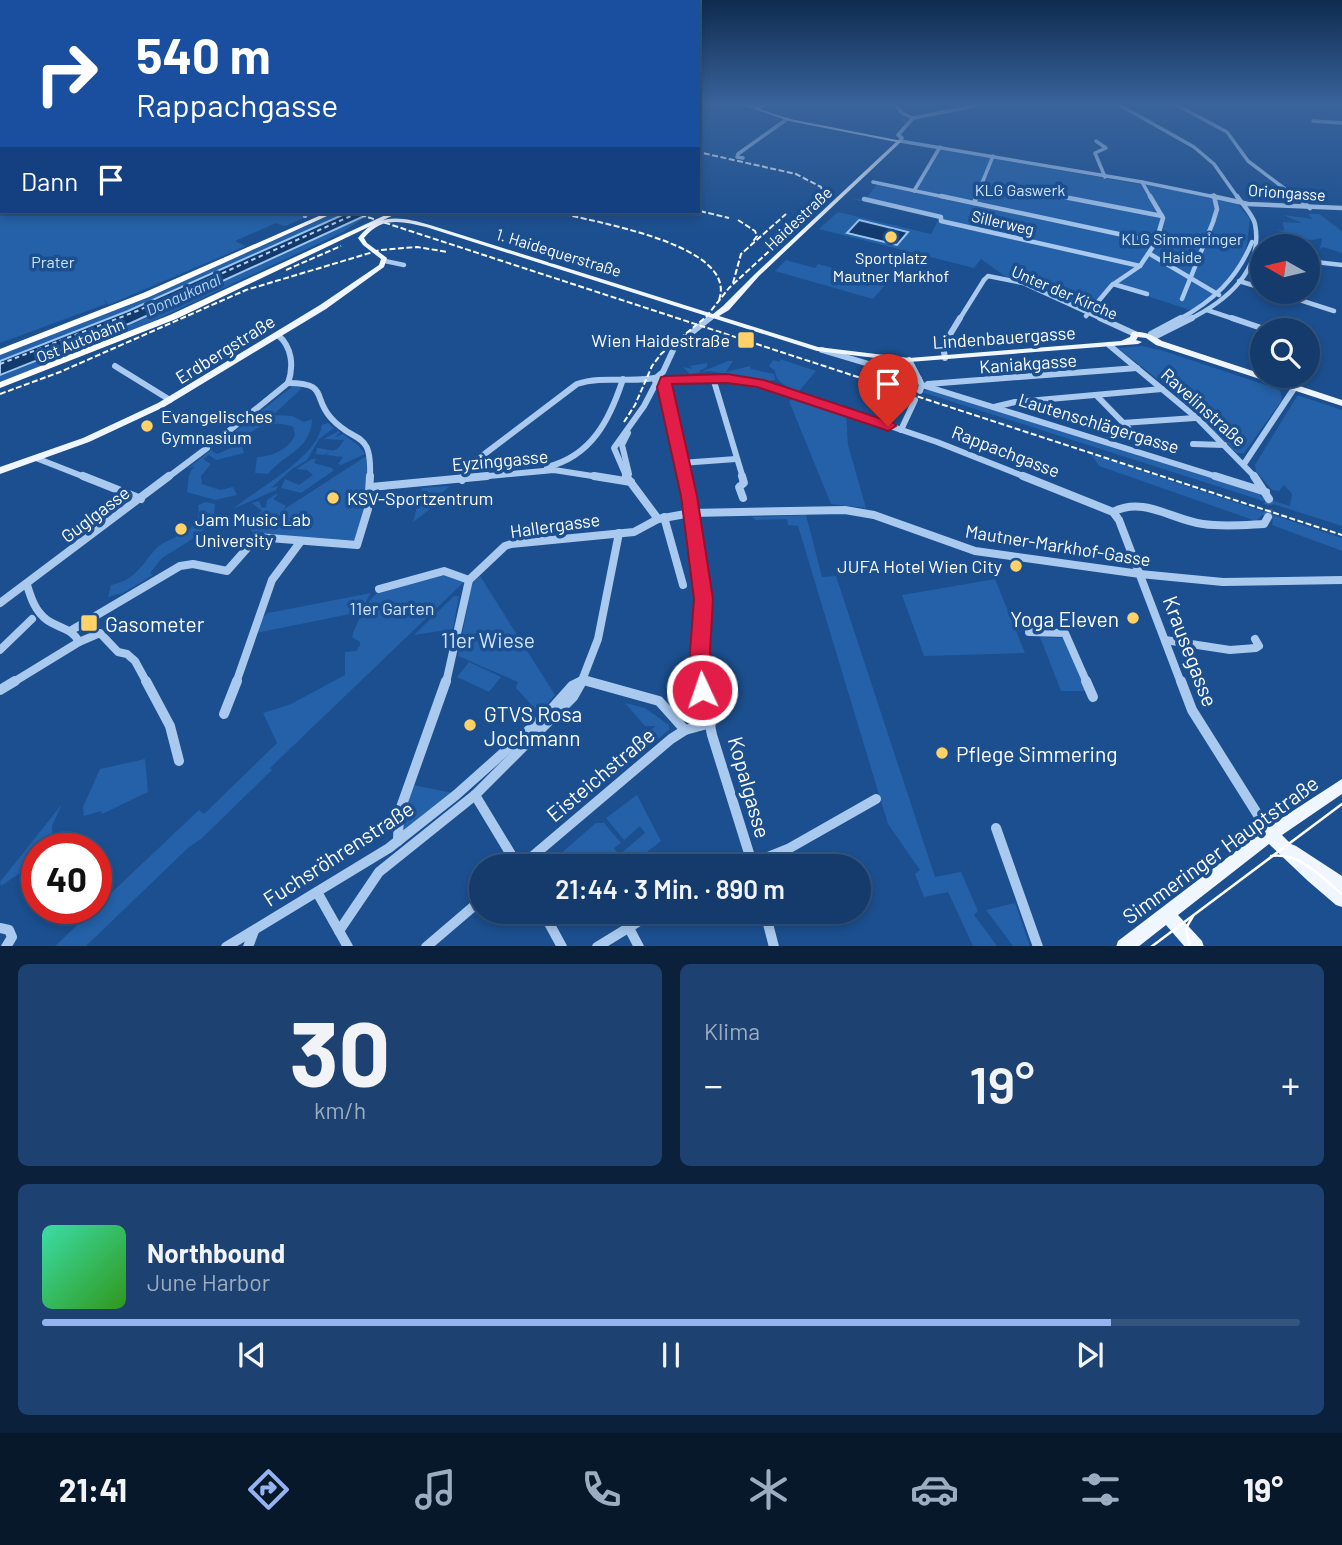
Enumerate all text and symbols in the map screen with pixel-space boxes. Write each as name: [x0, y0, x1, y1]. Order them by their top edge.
text: 540 m: [136, 25, 271, 84]
icon: right: [21, 28, 112, 119]
text: Rappachgasse: [136, 85, 338, 123]
icon: arrive: [92, 161, 130, 199]
text: Dann: [21, 165, 78, 196]
park label: KLG Gaswerk: [975, 180, 1065, 199]
street label: Oriongasse: [1248, 180, 1326, 204]
street label: Haidestraße: [761, 182, 835, 254]
street label: Sillerweg: [970, 206, 1036, 238]
street label: 1. Haidequerstraße: [494, 224, 624, 280]
marker: Sportplatz Mautner Markhof: [883, 229, 899, 245]
park label: KLG Simmeringer Haide: [1121, 229, 1243, 266]
north arrow: [1250, 234, 1320, 304]
map controls: [1250, 234, 1320, 388]
place label: Sportplatz Mautner Markhof: [833, 248, 949, 285]
park label: Prater: [31, 252, 75, 271]
street label: Unter der Kirche: [1009, 261, 1121, 323]
water label: Donaukanal: [143, 269, 224, 319]
street label: Erdbergstraße: [171, 310, 279, 388]
street label: Ost Autobahn: [33, 314, 127, 366]
button: search: [1250, 318, 1320, 388]
street label: Lindenbauergasse: [932, 321, 1076, 353]
place label: Wien Haidestraße: [591, 329, 730, 351]
marker: Wien Haidestraße: [736, 330, 756, 350]
street label: Kaniakgasse: [978, 349, 1078, 377]
pin: [858, 354, 918, 426]
street label: Ravelinstraße: [1157, 363, 1251, 451]
icon: arrive: [869, 365, 907, 403]
street label: Lautenschlägergasse: [1016, 388, 1182, 458]
place label: Evangelisches Gymnasium: [161, 405, 273, 448]
marker: Evangelisches Gymnasium: [139, 418, 155, 434]
street label: Rappachgasse: [949, 420, 1063, 482]
street label: Eyzinggasse: [451, 445, 549, 475]
street label: Guglgasse: [56, 481, 134, 547]
place label: KSV-Sportzentrum: [347, 487, 493, 509]
marker: KSV-Sportzentrum: [325, 490, 341, 506]
place label: Jam Music Lab University: [195, 508, 311, 551]
street label: Hallergasse: [509, 508, 601, 542]
street label: Mautner-Markhof-Gasse: [964, 519, 1152, 571]
marker: Jam Music Lab University: [173, 521, 189, 537]
place label: JUFA Hotel Wien City: [837, 555, 1002, 577]
marker: JUFA Hotel Wien City: [1008, 558, 1024, 574]
street label: Krausegasse: [1158, 592, 1224, 710]
park label: 11er Garten: [350, 597, 434, 619]
place label: Yoga Eleven: [1010, 606, 1119, 631]
marker: Yoga Eleven: [1125, 610, 1141, 626]
place label: Gasometer: [105, 611, 205, 636]
marker: Gasometer: [79, 613, 99, 633]
park label: 11er Wiese: [441, 627, 535, 652]
position arrow: [665, 653, 739, 727]
place label: GTVS Rosa Jochmann: [484, 701, 582, 750]
marker: GTVS Rosa Jochmann: [462, 717, 478, 733]
street label: Eisteichstraße: [541, 722, 659, 826]
street label: Kopalgasse: [724, 733, 776, 841]
place label: Pflege Simmering: [956, 741, 1118, 766]
marker: Pflege Simmering: [934, 745, 950, 761]
street label: Simmeringer Hauptstraße: [1117, 770, 1323, 928]
street label: Fuchsröhrenstraße: [258, 795, 418, 911]
speed limit sign: 40: [21, 833, 112, 924]
text: 21:44 · 3 Min. · 890 m: [555, 873, 785, 904]
text: 30: [289, 996, 391, 1105]
text: Klima: [704, 1017, 760, 1045]
text: 19°: [969, 1052, 1035, 1114]
text: −: [704, 1061, 723, 1107]
text: +: [1281, 1061, 1300, 1107]
text: km/h: [314, 1096, 366, 1124]
text: Northbound: [147, 1237, 285, 1268]
text: June Harbor: [147, 1268, 270, 1296]
icon: previous: [233, 1336, 271, 1374]
icon: pause: [652, 1336, 690, 1374]
icon: next: [1071, 1336, 1109, 1374]
icon: directions: [244, 1465, 293, 1514]
icon: music: [411, 1465, 460, 1514]
icon: phone: [577, 1465, 626, 1514]
icon: climate: [744, 1465, 793, 1514]
icon: car: [910, 1465, 959, 1514]
icon: filters: [1076, 1465, 1125, 1514]
text: 21:41: [59, 1470, 127, 1508]
text: 19°: [1243, 1470, 1283, 1508]

